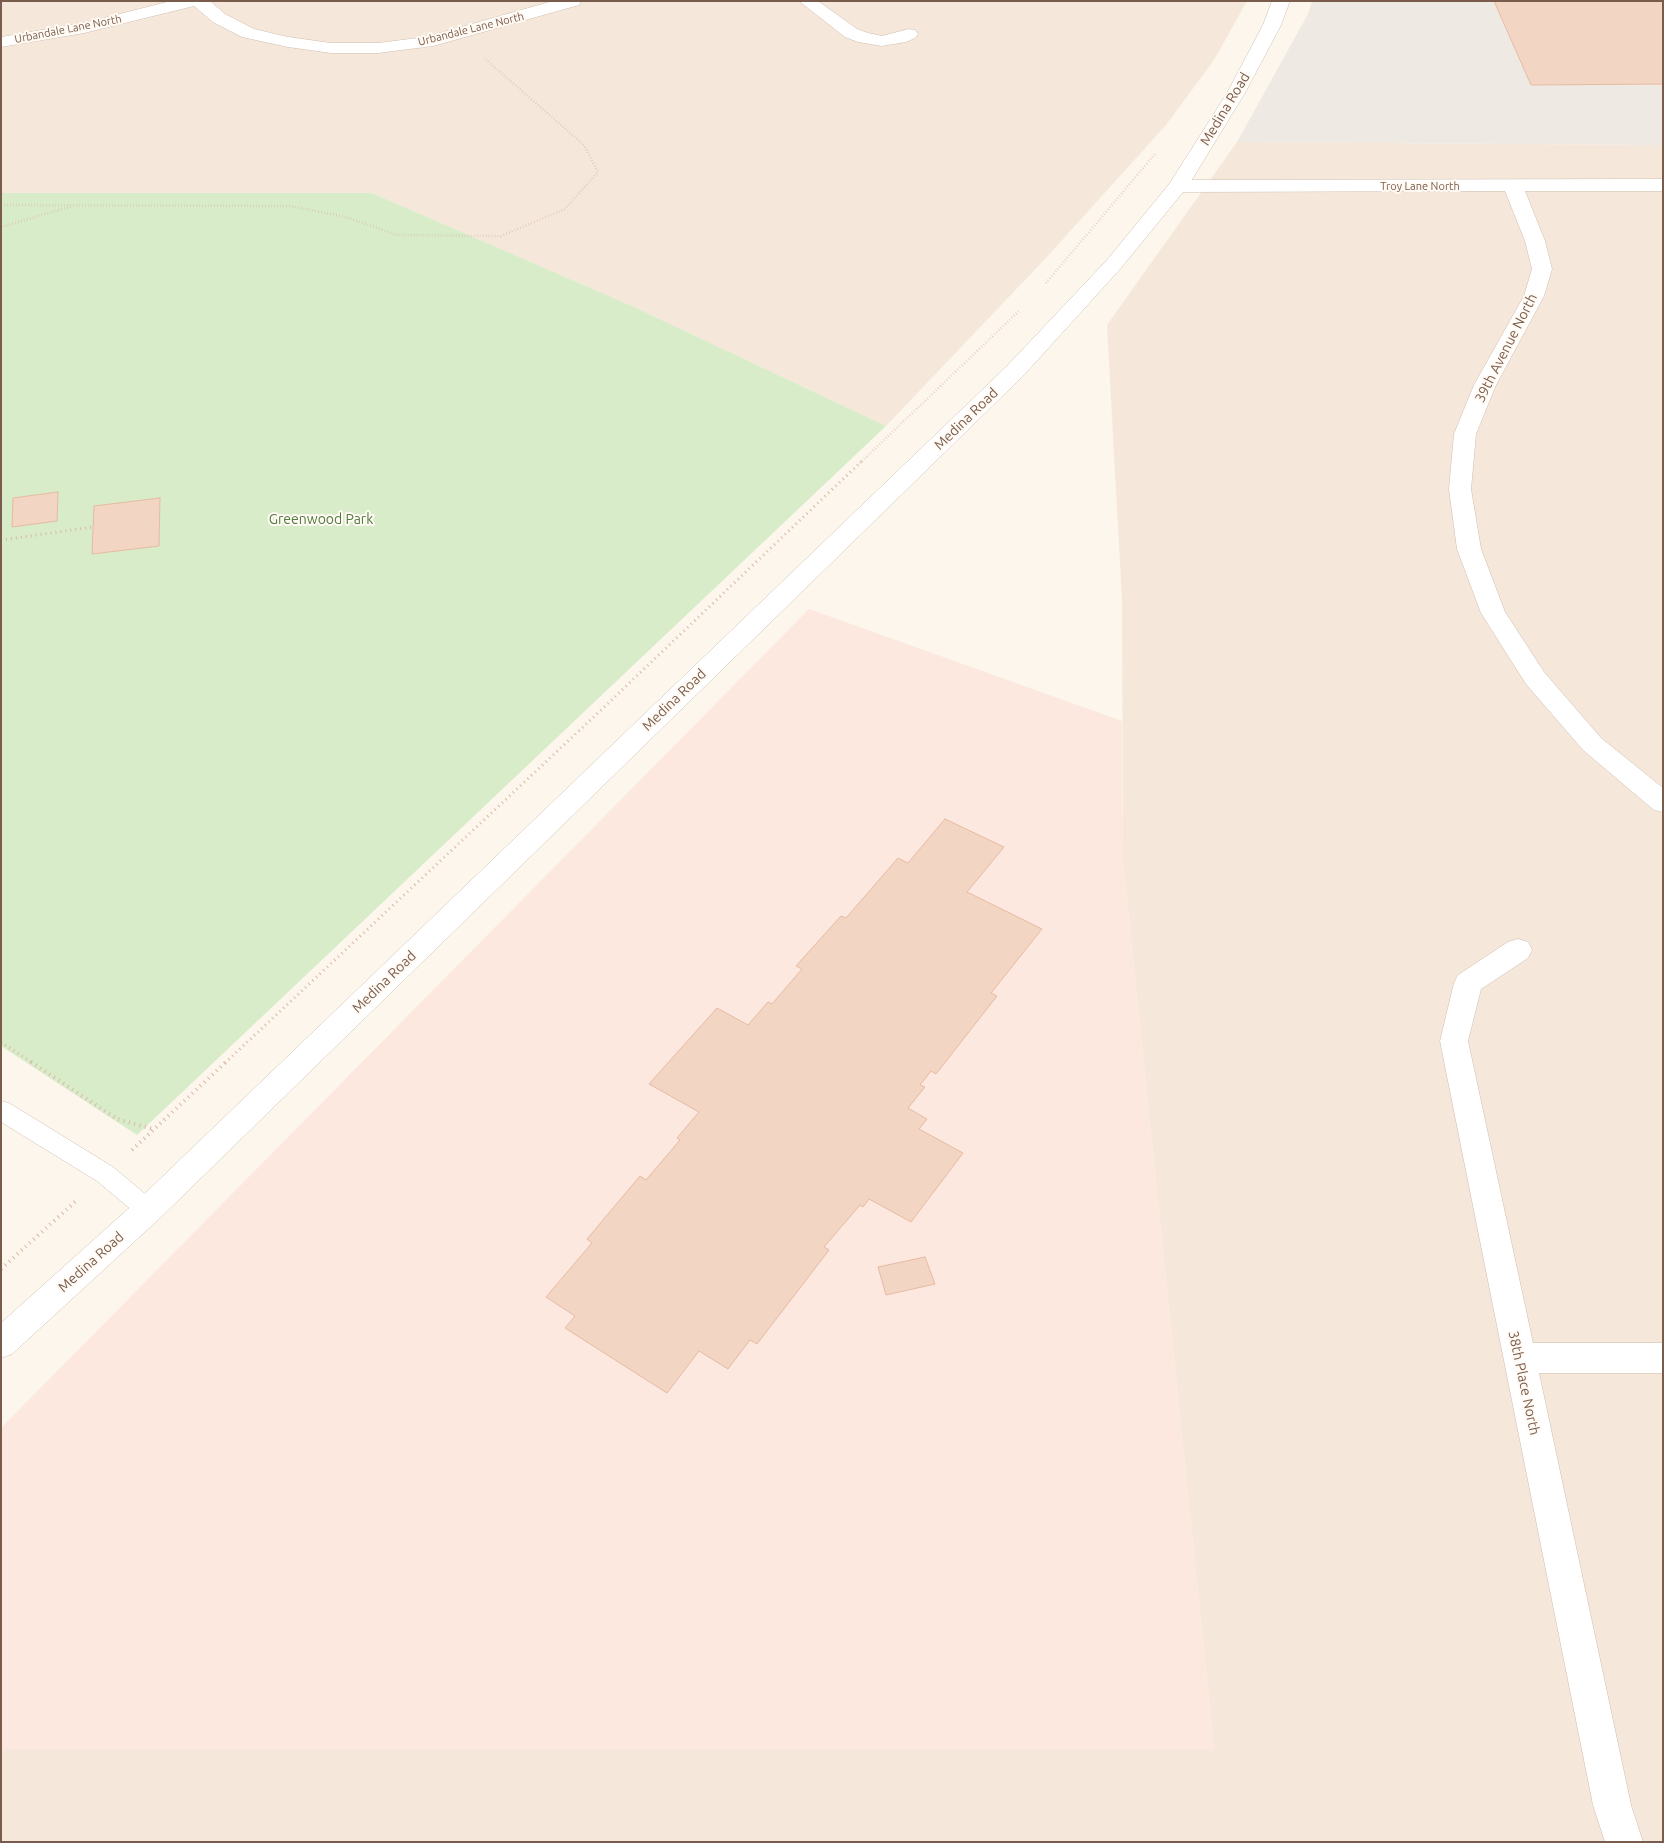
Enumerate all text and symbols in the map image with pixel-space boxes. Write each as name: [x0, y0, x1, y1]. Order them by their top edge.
street label: Urbandale Lane North: [417, 9, 525, 49]
street label: Urbandale Lane North: [13, 12, 123, 46]
street label: Medina Road: [1197, 69, 1253, 149]
street label: Troy Lane North: [1380, 179, 1460, 193]
street label: 39th Avenue North: [1471, 291, 1541, 405]
street label: Medina Road: [931, 384, 1001, 454]
park label: Greenwood Park: [269, 511, 373, 527]
street label: Medina Road: [639, 665, 709, 735]
street label: Medina Road: [349, 947, 419, 1017]
street label: Medina Road: [55, 1228, 127, 1296]
street label: 38th Place North: [1505, 1329, 1543, 1437]

